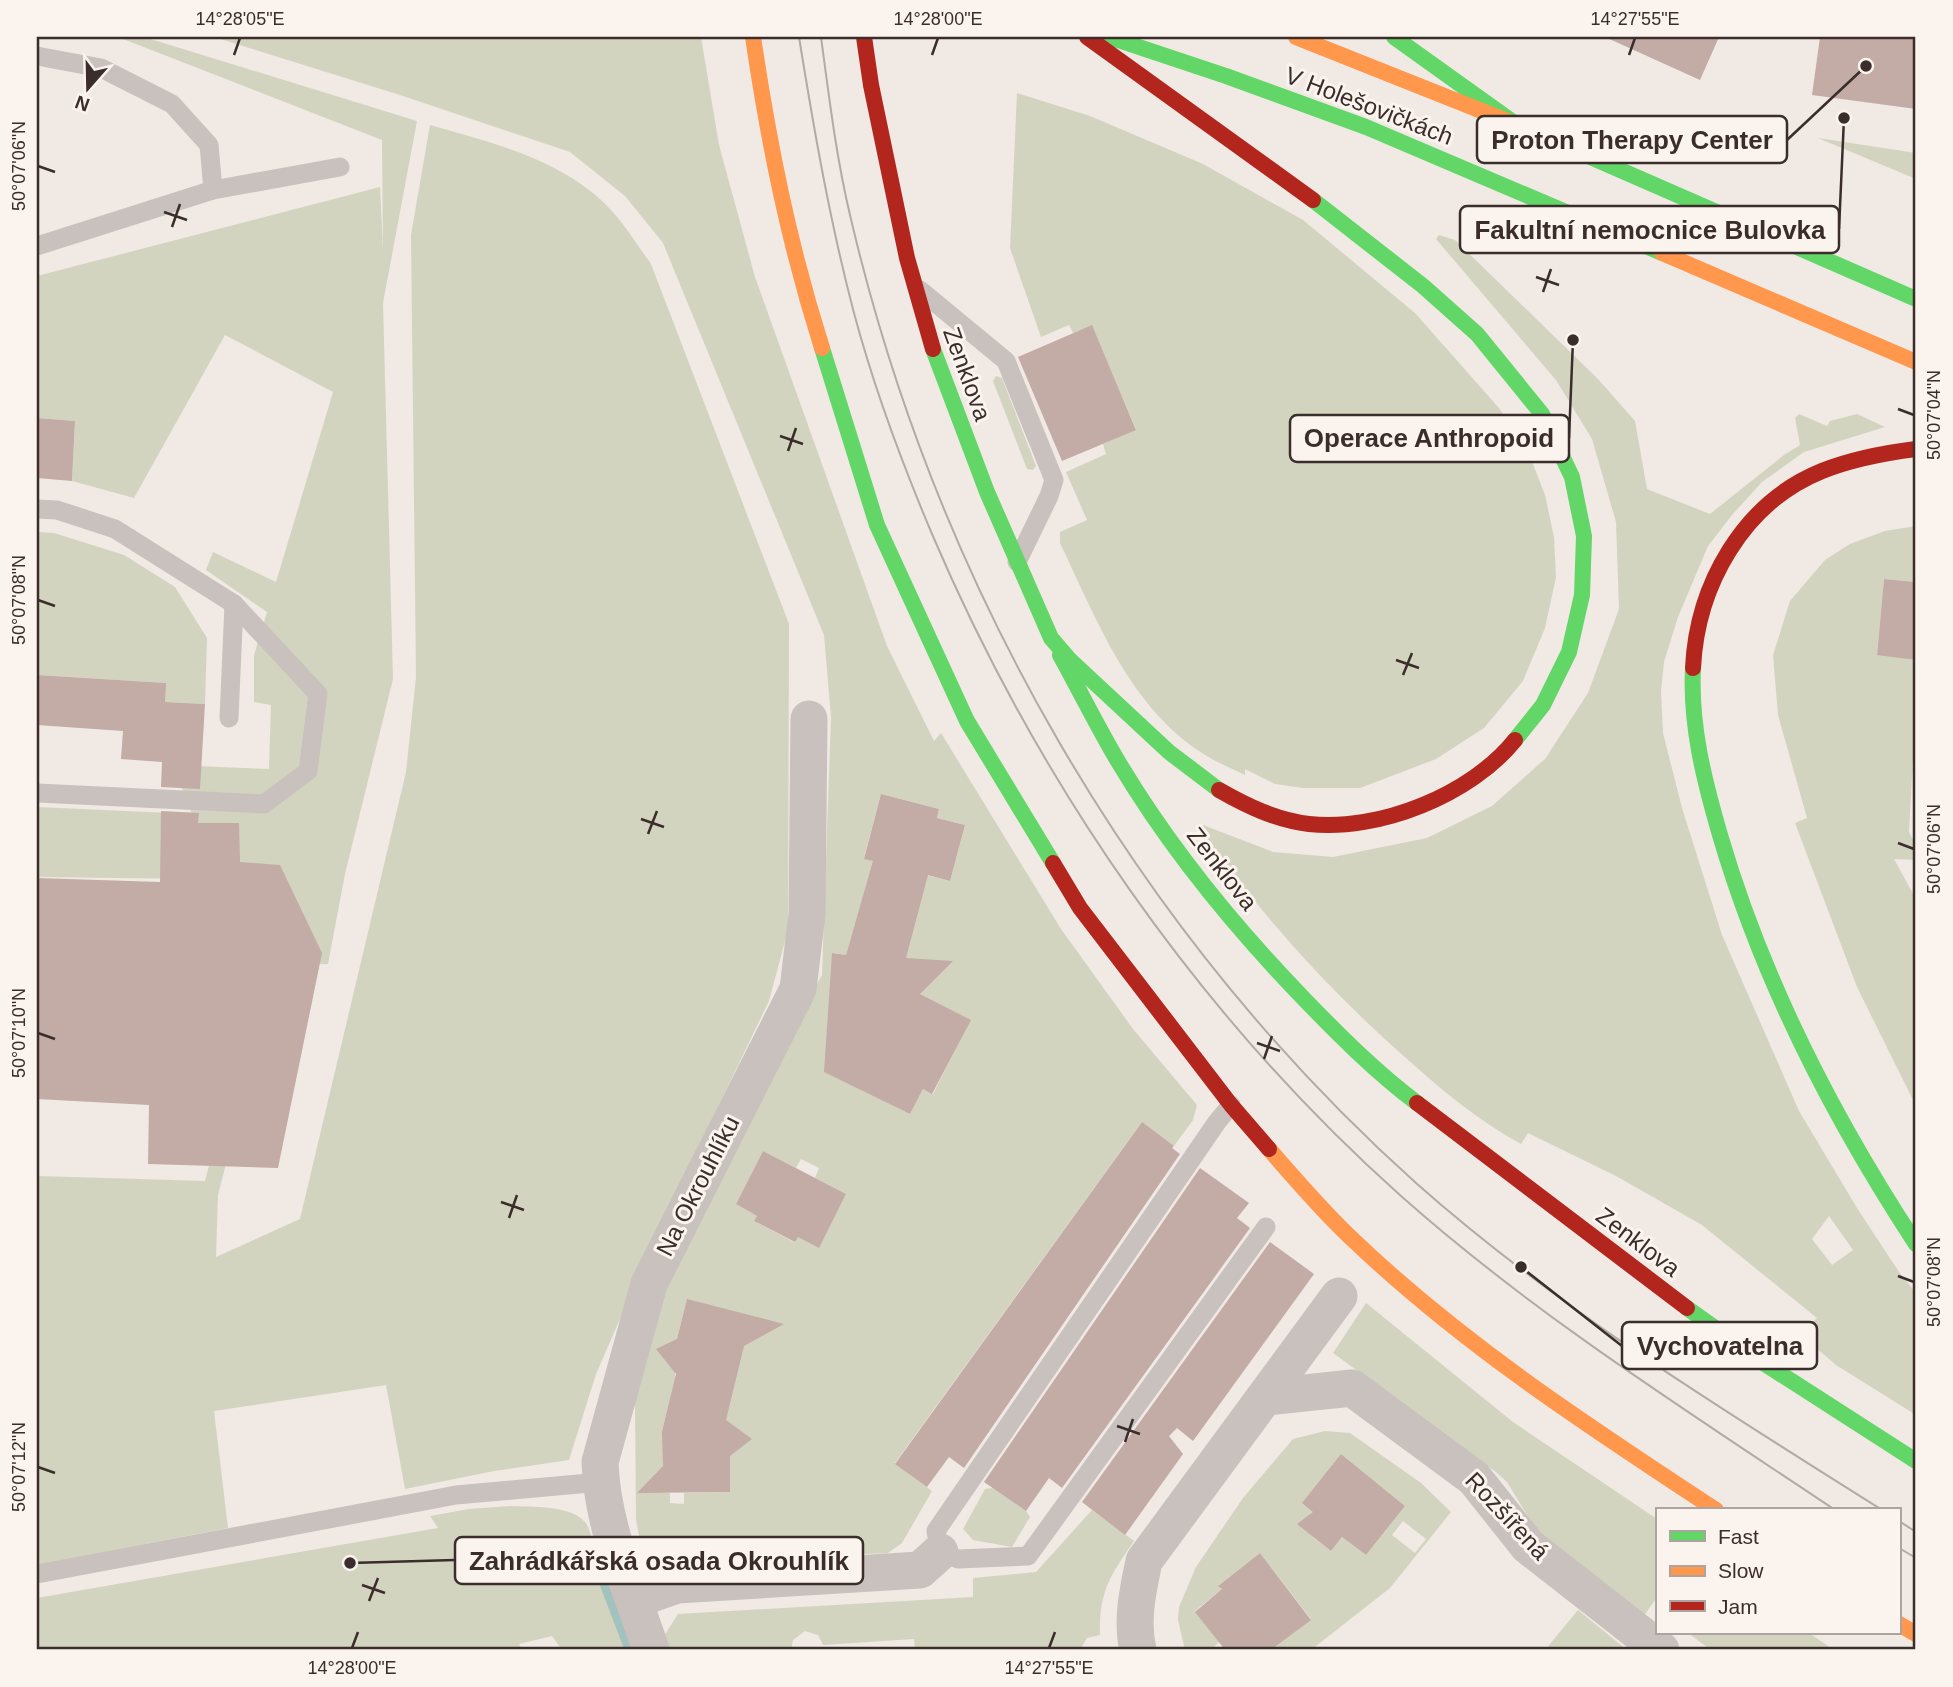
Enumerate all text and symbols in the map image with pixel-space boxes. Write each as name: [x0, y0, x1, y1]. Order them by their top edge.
text: 14°28'05"E: [195, 9, 285, 29]
text: 14°28'00"E: [893, 9, 983, 29]
text: 14°27'55"E: [1590, 9, 1680, 29]
north arrow: [52, 52, 122, 122]
street label: V Holešovičkách: [1282, 61, 1457, 150]
text: N: [72, 91, 92, 116]
callout: Proton Therapy Center: [1477, 116, 1787, 163]
text: 50°07'06"N: [9, 121, 29, 211]
text: Proton Therapy Center: [1491, 125, 1773, 155]
callout: Fakultní nemocnice Bulovka: [1460, 206, 1839, 253]
text: Fakultní nemocnice Bulovka: [1474, 215, 1826, 245]
street label: Zenklova: [938, 323, 997, 425]
text: 50°07'04"N: [1924, 370, 1944, 460]
callout: Operace Anthropoid: [1290, 415, 1569, 462]
text: Operace Anthropoid: [1304, 423, 1554, 453]
text: 50°07'08"N: [9, 555, 29, 645]
text: 50°07'06"N: [1924, 804, 1944, 894]
street label: Zenklova: [1182, 822, 1263, 916]
text: 50°07'10"N: [9, 988, 29, 1078]
street label: Na Okrouhlíku: [651, 1111, 744, 1260]
street label: Zenklova: [1591, 1202, 1686, 1282]
text: 50°07'08"N: [1924, 1237, 1944, 1327]
callout: Vychovatelna: [1622, 1322, 1817, 1369]
text: Vychovatelna: [1637, 1331, 1804, 1361]
text: 50°07'12"N: [9, 1422, 29, 1512]
street label: Rozšířená: [1460, 1466, 1555, 1565]
legend: [1656, 1508, 1900, 1634]
text: Fast: [1718, 1525, 1759, 1548]
callout: Zahrádkářská osada Okrouhlík: [455, 1537, 863, 1584]
text: Zahrádkářská osada Okrouhlík: [469, 1546, 850, 1576]
text: Slow: [1718, 1559, 1764, 1582]
text: Jam: [1718, 1595, 1758, 1618]
text: 14°28'00"E: [307, 1658, 397, 1678]
text: 14°27'55"E: [1004, 1658, 1094, 1678]

